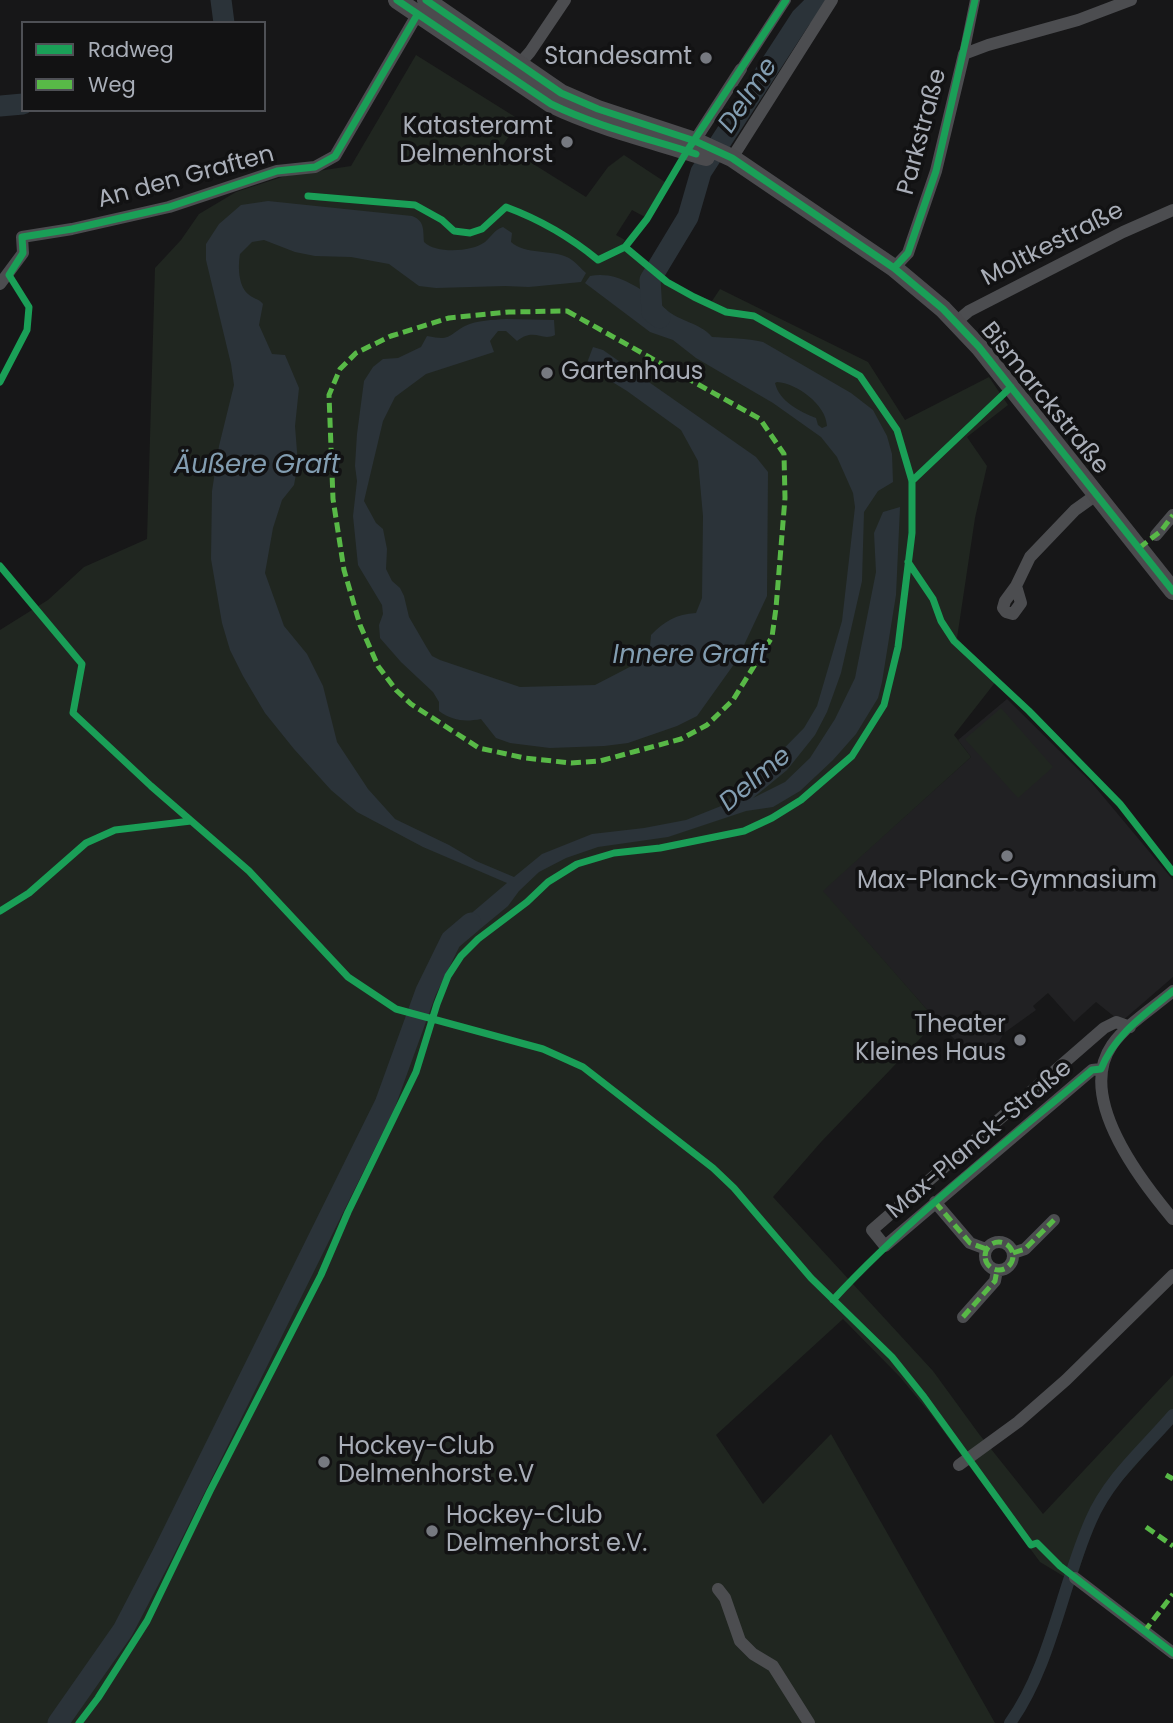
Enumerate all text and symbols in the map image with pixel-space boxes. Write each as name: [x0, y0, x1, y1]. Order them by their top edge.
legend: [21, 21, 266, 112]
text: Radweg: [88, 35, 174, 64]
place label: Standesamt: [544, 44, 692, 72]
marker: Standesamt: [698, 50, 714, 66]
water label: Delme: [713, 53, 785, 139]
street label: Parkstraße: [892, 66, 954, 198]
text: Weg: [88, 70, 136, 99]
place label: Katasteramt Delmenhorst: [399, 114, 553, 170]
marker: Katasteramt Delmenhorst: [559, 134, 575, 150]
street label: An den Graften: [95, 141, 277, 215]
street label: Moltkestraße: [977, 197, 1129, 293]
street label: Bismarckstraße: [974, 317, 1114, 481]
place label: Gartenhaus: [561, 359, 703, 387]
marker: Gartenhaus: [539, 365, 555, 381]
water label: Äußere Graft: [174, 450, 340, 482]
water label: Innere Graft: [613, 640, 767, 672]
water label: Delme: [714, 741, 798, 819]
marker: Max-Planck-Gymnasium: [999, 848, 1015, 864]
place label: Max-Planck-Gymnasium: [857, 868, 1157, 896]
place label: Theater Kleines Haus: [855, 1012, 1006, 1068]
marker: Theater Kleines Haus: [1012, 1032, 1028, 1048]
street label: Max-Planck-Straße: [882, 1054, 1078, 1226]
place label: Hockey-Club Delmenhorst e.V: [338, 1434, 534, 1490]
marker: Hockey-Club Delmenhorst e.V: [316, 1454, 332, 1470]
place label: Hockey-Club Delmenhorst e.V.: [446, 1503, 647, 1559]
marker: Hockey-Club Delmenhorst e.V.: [424, 1523, 440, 1539]

